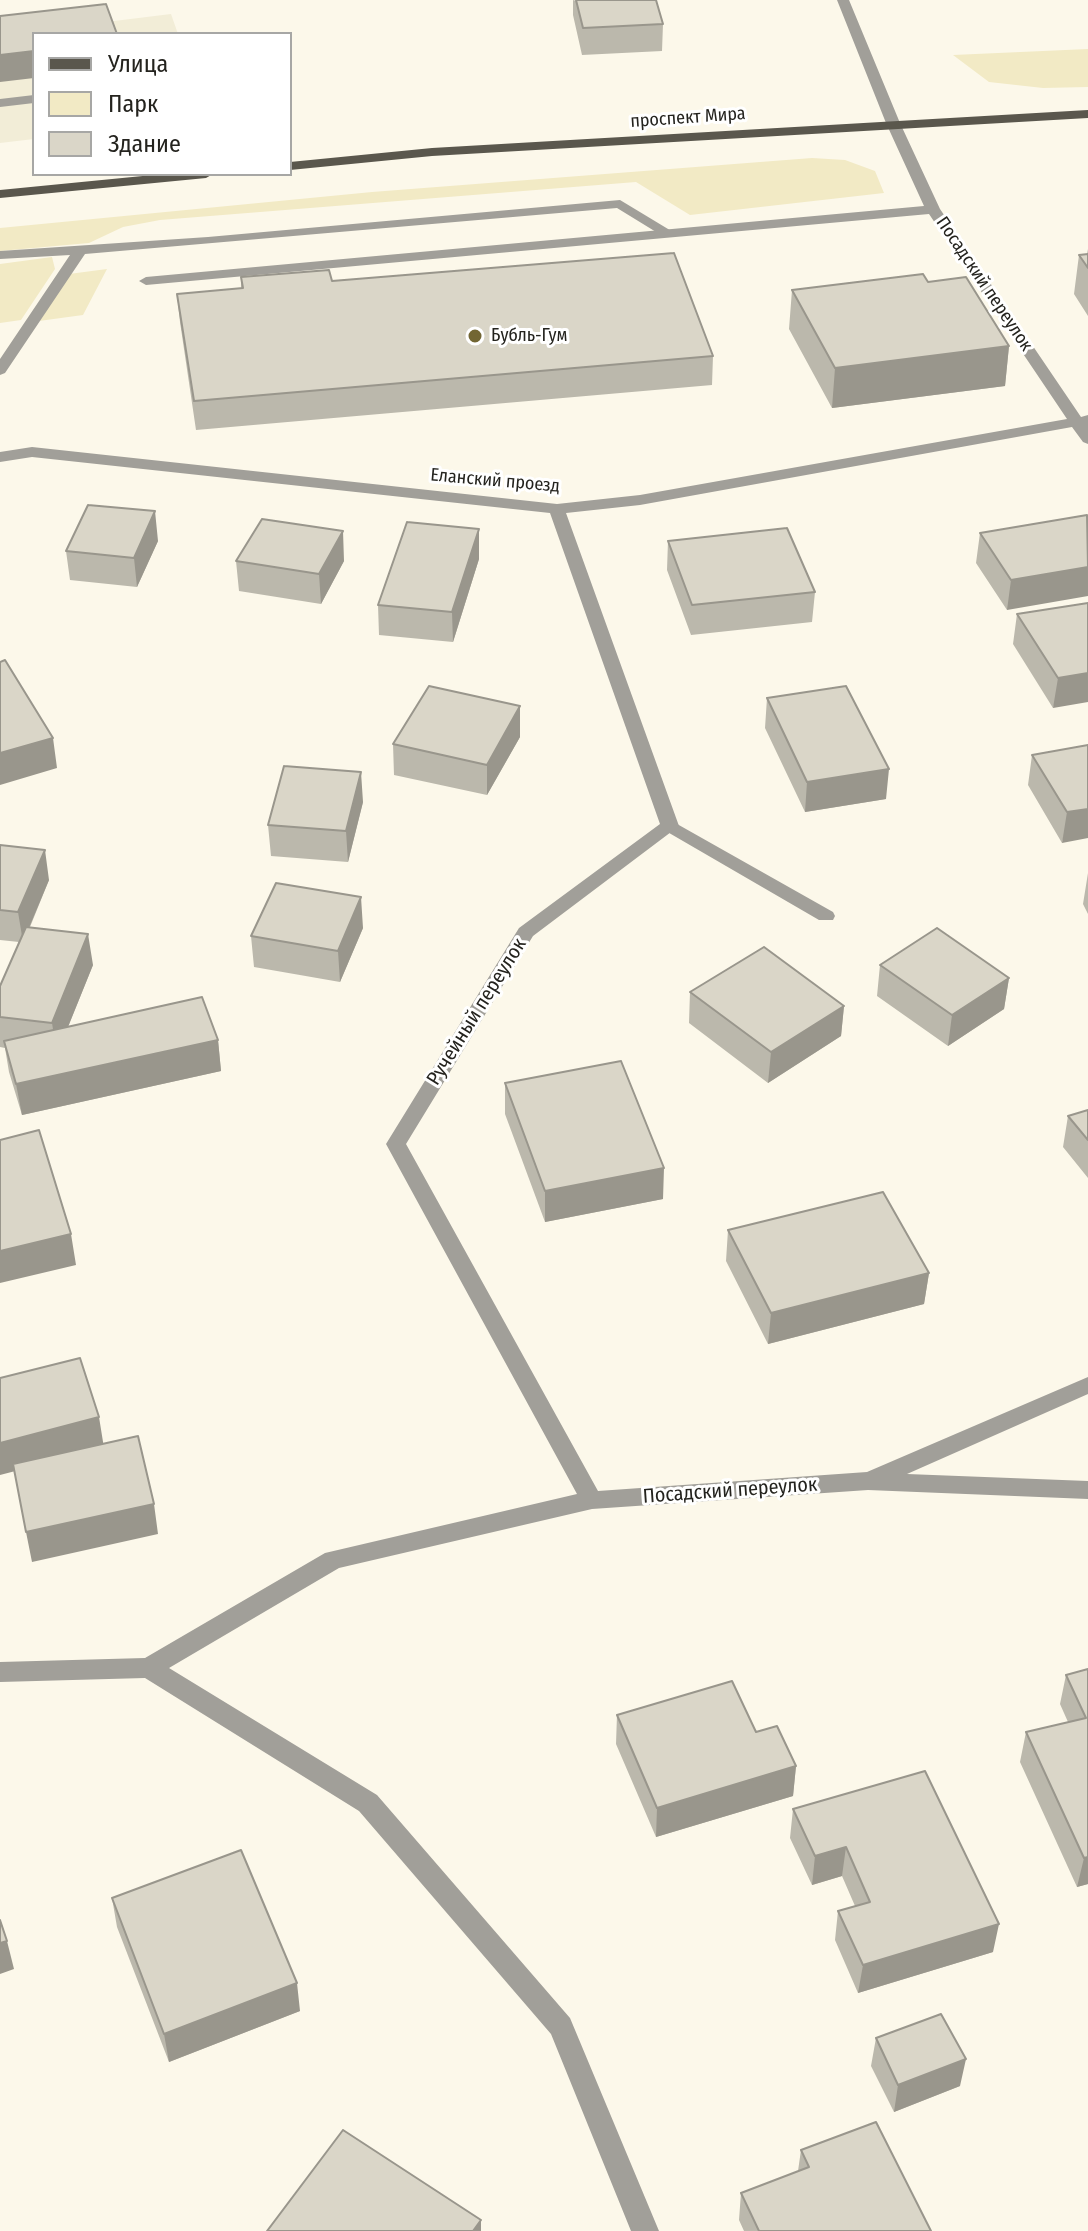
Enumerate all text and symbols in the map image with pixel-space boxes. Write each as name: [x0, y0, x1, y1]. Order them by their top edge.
legend: [32, 32, 292, 176]
text: Улица: [108, 50, 168, 78]
text: Парк: [108, 90, 158, 118]
street label: проспект Мира: [630, 103, 746, 133]
text: Здание: [108, 130, 181, 158]
street label: Посадский переулок: [931, 213, 1037, 355]
place label: Бубль-Гум: [491, 325, 567, 347]
marker: Бубль-Гум: [466, 327, 484, 345]
street label: Еланский проезд: [429, 465, 561, 497]
street label: Ручейный переулок: [422, 934, 532, 1090]
street label: Посадский переулок: [642, 1473, 818, 1509]

